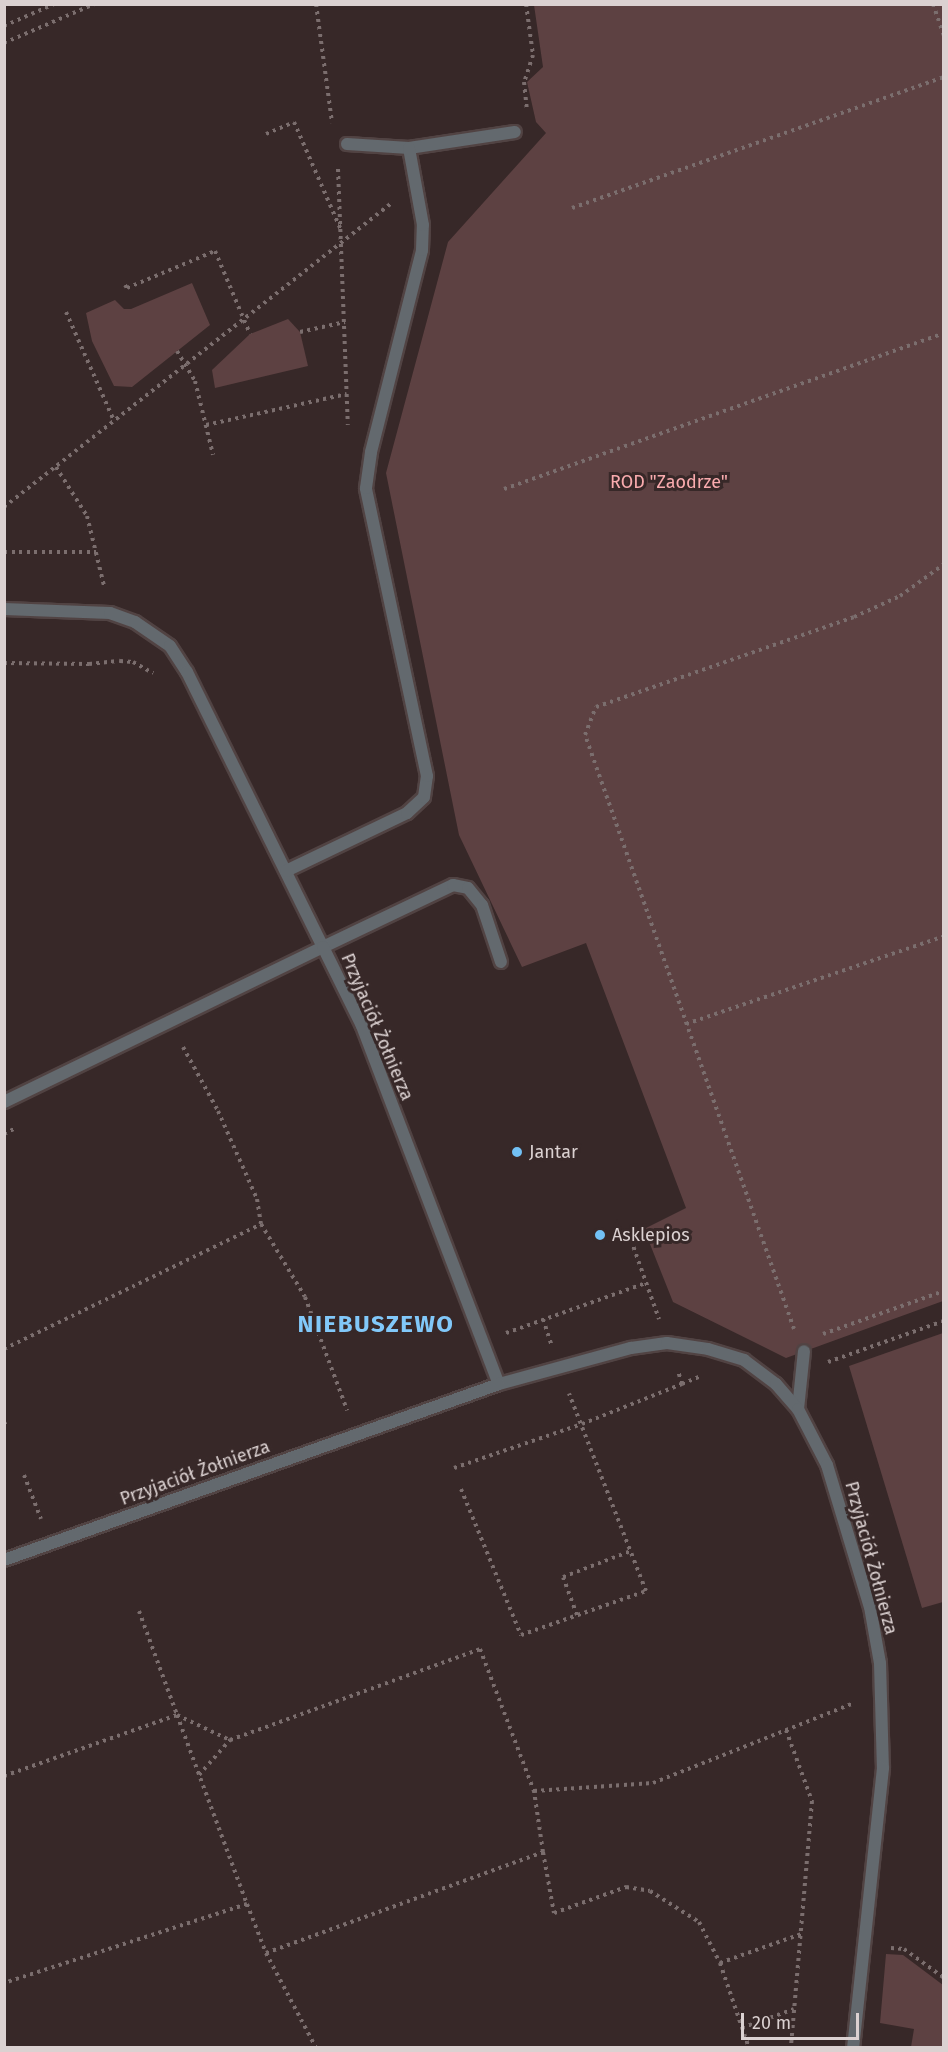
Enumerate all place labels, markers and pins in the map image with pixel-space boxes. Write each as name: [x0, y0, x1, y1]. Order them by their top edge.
place label: Jantar: [529, 1141, 578, 1163]
marker: Jantar: [510, 1145, 524, 1159]
place label: Asklepios: [612, 1224, 690, 1246]
marker: Asklepios: [593, 1228, 607, 1242]

